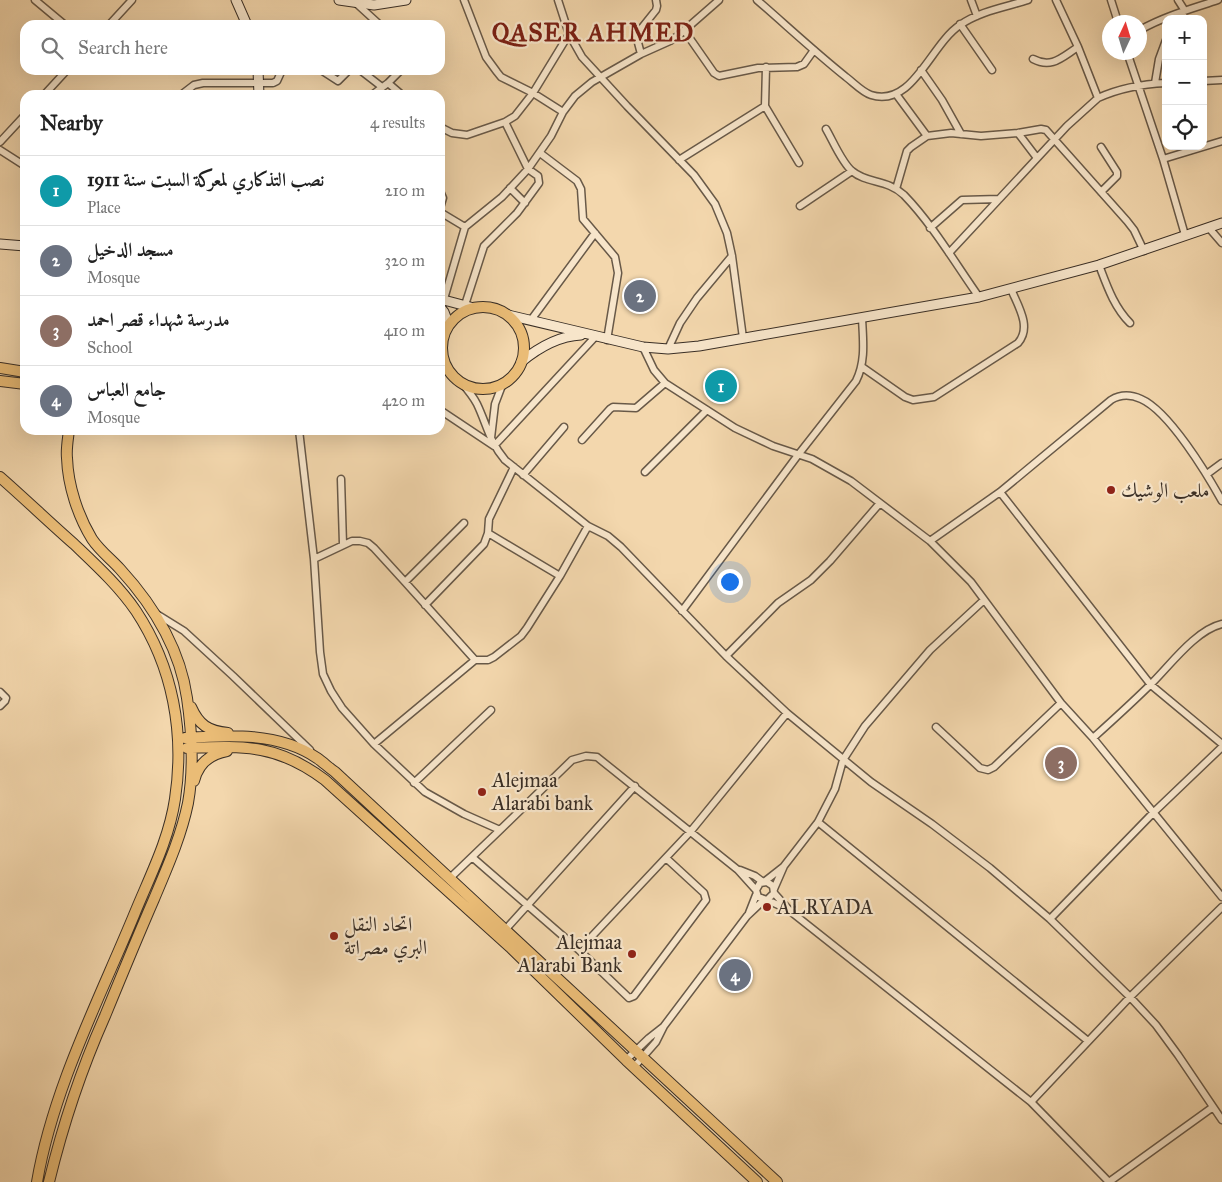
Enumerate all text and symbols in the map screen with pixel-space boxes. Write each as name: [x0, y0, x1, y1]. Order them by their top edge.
north arrow: [1102, 15, 1147, 60]
map controls: [1162, 15, 1207, 150]
button: +: [1162, 15, 1207, 60]
district label: QASER AHMED: [492, 17, 694, 48]
search box: [20, 20, 445, 75]
icon: search: [38, 34, 66, 62]
text: Search here: [78, 36, 168, 59]
button: −: [1162, 60, 1207, 105]
button: locate: [1162, 105, 1207, 150]
text: Nearby: [40, 110, 103, 136]
text: 4 results: [370, 113, 425, 132]
text: نصب التذكاري لمعركة السبت سنة 1911: [87, 168, 324, 191]
text: 1: [53, 181, 59, 200]
text: 210 m: [385, 181, 425, 200]
text: Place: [87, 198, 121, 217]
text: مسجد الدخيل: [87, 238, 174, 261]
text: 2: [52, 251, 60, 270]
text: 320 m: [385, 251, 425, 270]
text: Mosque: [87, 268, 140, 287]
pin: 2: [624, 277, 656, 315]
text: مدرسة شهداء قصر احمد: [87, 308, 230, 331]
text: 3: [53, 321, 59, 340]
text: 410 m: [384, 321, 425, 340]
text: School: [87, 338, 132, 357]
pin: 1: [705, 367, 737, 405]
text: جامع العباس: [87, 378, 166, 401]
text: 4: [52, 391, 60, 410]
text: 420 m: [382, 391, 425, 410]
text: Mosque: [87, 408, 140, 427]
place label: ملعب الوشيك: [1121, 478, 1209, 504]
marker: ملعب الوشيك: [1105, 484, 1117, 496]
your location: [717, 569, 743, 595]
pin: 3: [1045, 744, 1077, 782]
place label: Alejmaa Alarabi bank: [491, 768, 594, 815]
marker: Alejmaa Alarabi bank: [476, 786, 488, 798]
place label: ALRYADA: [776, 895, 874, 919]
marker: ALRYADA: [761, 901, 773, 913]
place label: اتحاد النقل البري مصراتة: [344, 912, 427, 963]
marker: اتحاد النقل البري مصراتة: [328, 930, 340, 942]
place label: Alejmaa Alarabi Bank: [516, 930, 623, 977]
marker: Alejmaa Alarabi Bank: [626, 948, 638, 960]
pin: 4: [719, 956, 751, 994]

